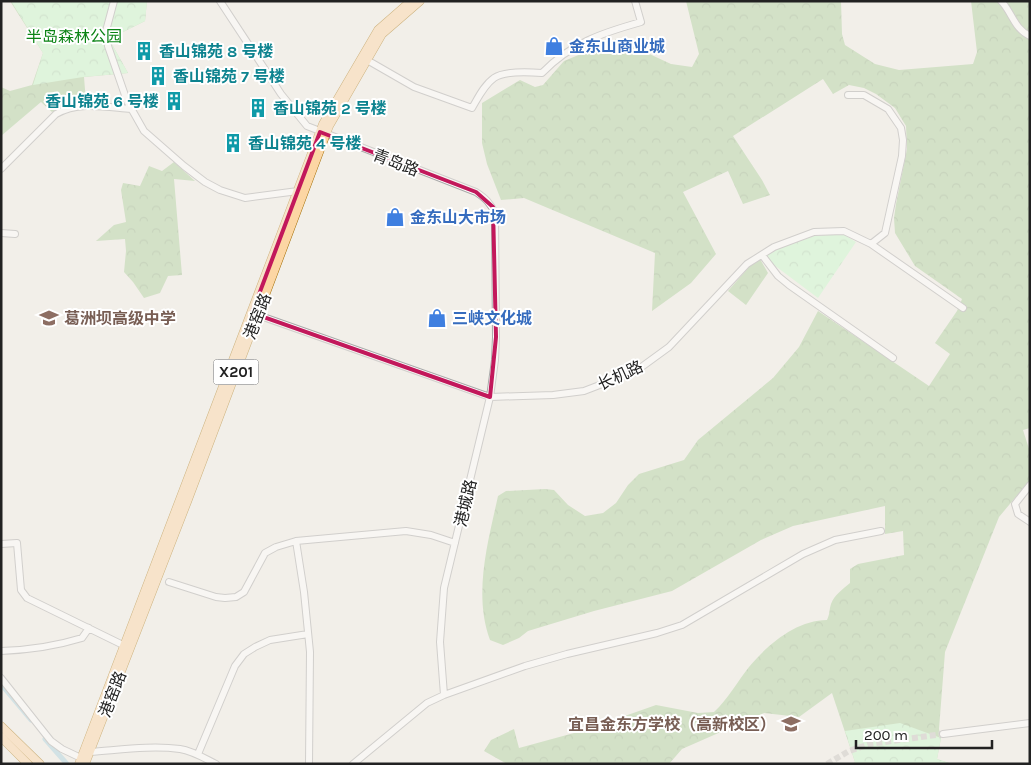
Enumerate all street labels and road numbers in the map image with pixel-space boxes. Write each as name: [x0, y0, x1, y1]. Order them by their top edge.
street label: 青岛路: [370, 145, 422, 180]
street label: 港窑路: [240, 290, 275, 342]
street label: 长机路: [594, 357, 646, 394]
road number: X201: [214, 360, 258, 384]
street label: 港城路: [451, 478, 480, 529]
street label: 港窑路: [95, 668, 130, 720]

